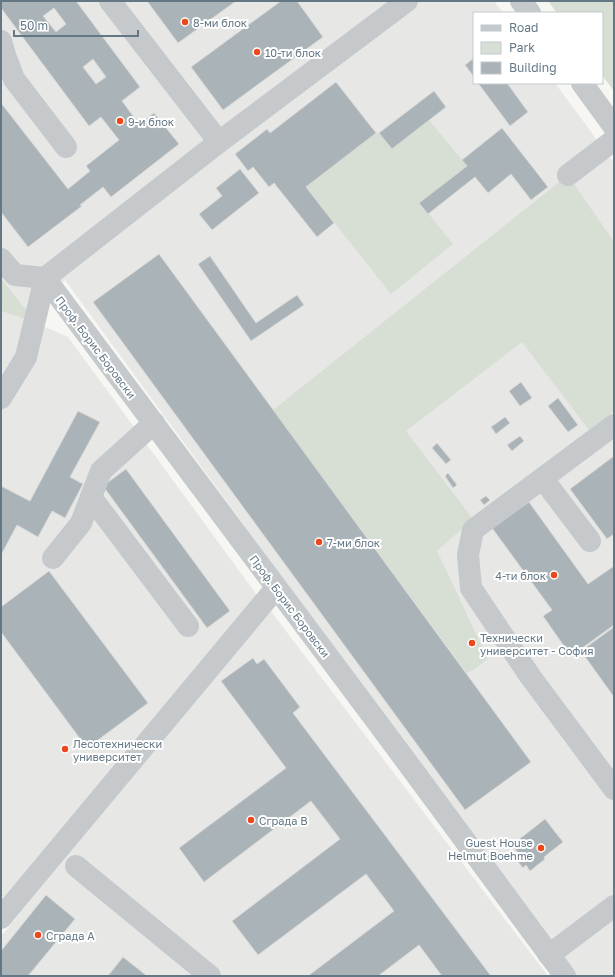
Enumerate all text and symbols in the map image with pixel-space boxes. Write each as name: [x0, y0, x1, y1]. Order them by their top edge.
scale bar: [14, 12, 138, 38]
legend: [473, 12, 603, 84]
place label: 8-ми блок: [193, 16, 248, 29]
marker: 8-ми блок: [180, 17, 190, 27]
text: 50 m: [20, 18, 48, 33]
text: Road: [509, 20, 538, 35]
text: Park: [509, 40, 535, 55]
place label: 10-ти блок: [265, 46, 322, 59]
marker: 10-ти блок: [252, 47, 262, 57]
text: Building: [509, 60, 557, 75]
place label: 9-и блок: [128, 115, 175, 128]
marker: 9-и блок: [115, 116, 125, 126]
street label: Проф. Борис Боровски: [53, 293, 139, 401]
place label: 7-ми блок: [327, 536, 381, 549]
marker: 7-ми блок: [314, 537, 324, 547]
street label: Проф. Борис Боровски: [247, 552, 333, 660]
place label: 4-ти блок: [495, 569, 547, 582]
marker: 4-ти блок: [549, 570, 559, 580]
place label: Технически университет - София: [480, 631, 593, 657]
marker: Технически университет - София: [467, 638, 477, 648]
place label: Лесотехнически университет: [73, 737, 162, 763]
marker: Лесотехнически университет: [60, 744, 70, 754]
place label: Сграда В: [259, 814, 308, 827]
marker: Сграда В: [246, 815, 256, 825]
place label: Guest House Helmut Boehme: [448, 836, 533, 862]
marker: Guest House Helmut Boehme: [536, 843, 546, 853]
place label: Сграда А: [46, 929, 95, 942]
marker: Сграда А: [33, 930, 43, 940]

